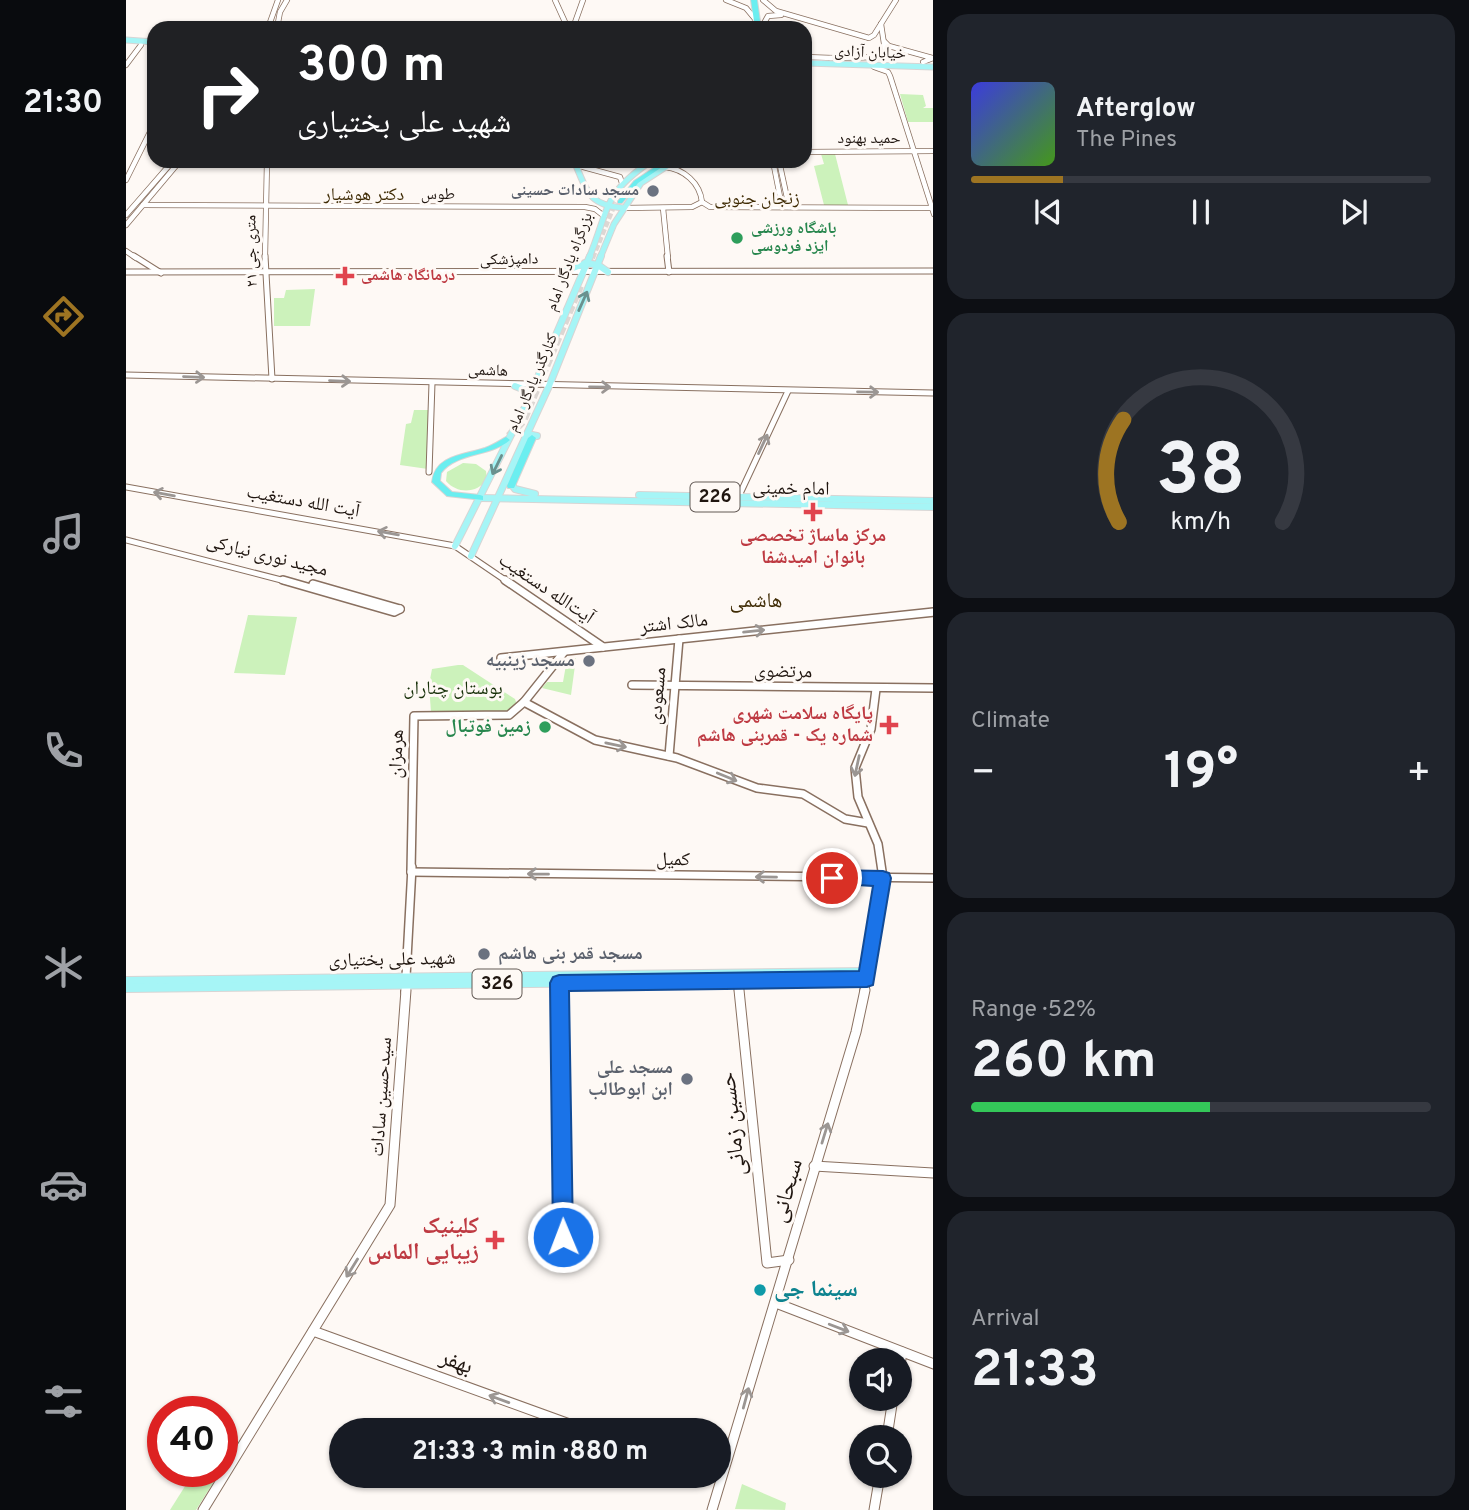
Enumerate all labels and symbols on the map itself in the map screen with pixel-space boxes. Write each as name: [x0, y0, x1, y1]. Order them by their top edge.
street label: خیابان آزادی: [834, 42, 906, 64]
street label: حمید بهنود: [837, 129, 901, 149]
place label: مسجد سادات حسینی: [511, 181, 639, 201]
marker: مسجد سادات حسینی: [645, 183, 661, 199]
district label: دکتر هوشیار: [323, 184, 404, 207]
street label: طوس: [421, 185, 455, 205]
district label: زنجان جنوبی: [714, 188, 800, 211]
street label: بزرگراه یادگار امام: [542, 210, 598, 314]
street label: ۲۱ متری جی: [241, 215, 263, 287]
place label: باشگاه ورزشی ایزد فردوسی: [751, 219, 836, 257]
marker: باشگاه ورزشی ایزد فردوسی: [729, 230, 745, 246]
street label: دامپزشکی: [479, 249, 539, 271]
marker: درمانگاه هاشمی: [335, 266, 355, 286]
place label: درمانگاه هاشمی: [361, 266, 455, 286]
one-way arrow: [577, 290, 590, 312]
street label: کنارگذر یادگار امام: [503, 330, 563, 435]
street label: هاشمی: [468, 360, 508, 382]
one-way arrow: [182, 370, 205, 384]
one-way arrow: [328, 374, 351, 388]
one-way arrow: [588, 380, 611, 394]
one-way arrow: [856, 385, 879, 399]
one-way arrow: [757, 434, 770, 455]
one-way arrow: [490, 454, 504, 475]
street label: امام خمینی: [752, 476, 830, 502]
street label: آیت الله دستغیب: [244, 480, 363, 524]
road number: 226: [690, 482, 740, 512]
one-way arrow: [153, 486, 176, 500]
marker: مرکز ماساژ تخصصی بانوان امیدشفا: [803, 502, 823, 522]
place label: مرکز ماساژ تخصصی بانوان امیدشفا: [740, 524, 886, 570]
one-way arrow: [377, 526, 400, 539]
street label: مجید نوری نیارکی: [204, 529, 330, 583]
street label: آیت‌الله دستغیب: [494, 548, 599, 630]
district label: هاشمی: [730, 588, 782, 615]
street label: مالک اشتر: [638, 608, 709, 640]
one-way arrow: [743, 624, 765, 637]
place label: مسجد زینبیه: [486, 649, 575, 673]
marker: مسجد زینبیه: [581, 653, 597, 669]
street label: مرتضوی: [754, 659, 812, 685]
street label: مسعودی: [644, 666, 672, 726]
park label: بوستان چناران: [403, 677, 503, 701]
place label: پایگاه سلامت شهری شماره یک - قمربنی هاشم: [697, 702, 873, 748]
place label: زمین فوتبال: [445, 715, 531, 739]
marker: پایگاه سلامت شهری شماره یک - قمربنی هاشم: [879, 715, 899, 735]
marker: زمین فوتبال: [537, 719, 553, 735]
street label: هرمزان: [384, 729, 410, 779]
one-way arrow: [604, 739, 627, 753]
one-way arrow: [850, 754, 864, 777]
one-way arrow: [716, 771, 737, 784]
street label: کمیل: [656, 848, 690, 872]
pin: [802, 848, 862, 908]
one-way arrow: [527, 867, 550, 880]
one-way arrow: [754, 870, 777, 884]
place label: مسجد قمر بنی هاشم: [498, 942, 643, 966]
marker: مسجد قمر بنی هاشم: [476, 946, 492, 962]
street label: شهید علی بختیاری: [328, 947, 456, 973]
road number: 326: [472, 970, 522, 999]
street label: سیدحسین سادات: [366, 1036, 398, 1158]
place label: مسجد علی ابن ابوطالب: [588, 1056, 673, 1102]
marker: مسجد علی ابن ابوطالب: [679, 1071, 695, 1087]
street label: حسین زمانی: [714, 1071, 754, 1177]
one-way arrow: [820, 1122, 833, 1144]
street label: سبحانی: [765, 1156, 811, 1226]
position arrow: [526, 1200, 600, 1274]
place label: کلینیک زیبایی الماس: [368, 1213, 479, 1268]
marker: کلینیک زیبایی الماس: [485, 1230, 505, 1250]
one-way arrow: [344, 1258, 358, 1278]
place label: سینما جی: [774, 1276, 858, 1305]
marker: سینما جی: [752, 1282, 768, 1298]
one-way arrow: [828, 1323, 850, 1335]
street label: بهفر: [434, 1343, 477, 1382]
one-way arrow: [740, 1387, 753, 1410]
one-way arrow: [488, 1392, 510, 1404]
speed limit sign: 40: [147, 1396, 238, 1487]

